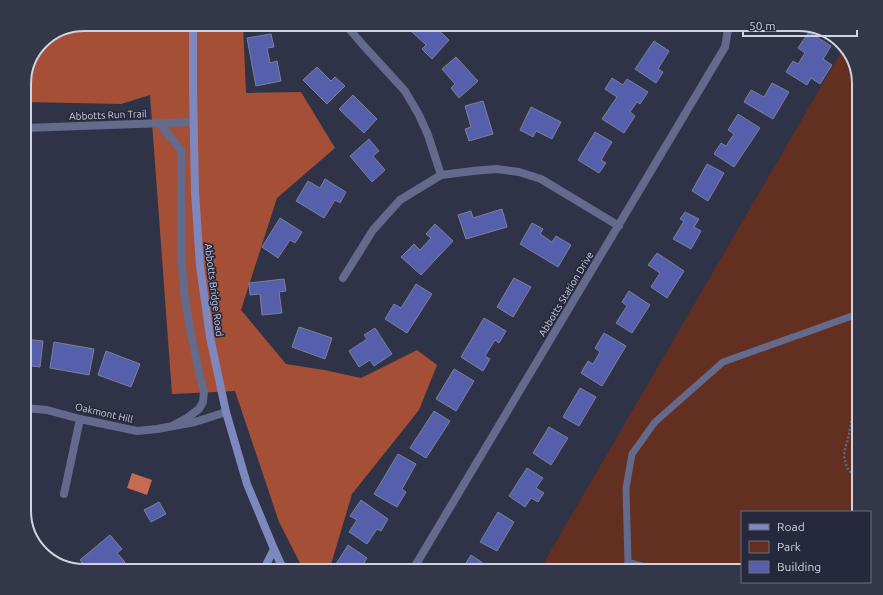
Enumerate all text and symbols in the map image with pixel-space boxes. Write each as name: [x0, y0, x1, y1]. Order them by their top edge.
scale bar: [743, 12, 857, 38]
text: 50 m: [749, 19, 776, 32]
street label: Abbotts Run Trail: [69, 108, 147, 122]
street label: Abbotts Bridge Road: [203, 243, 225, 337]
street label: Abbotts Station Drive: [536, 250, 596, 338]
street label: Oakmont Hill: [74, 401, 134, 425]
legend: [741, 511, 871, 583]
text: Road: [777, 520, 805, 533]
text: Park: [777, 540, 801, 553]
text: Building: [777, 560, 821, 573]

